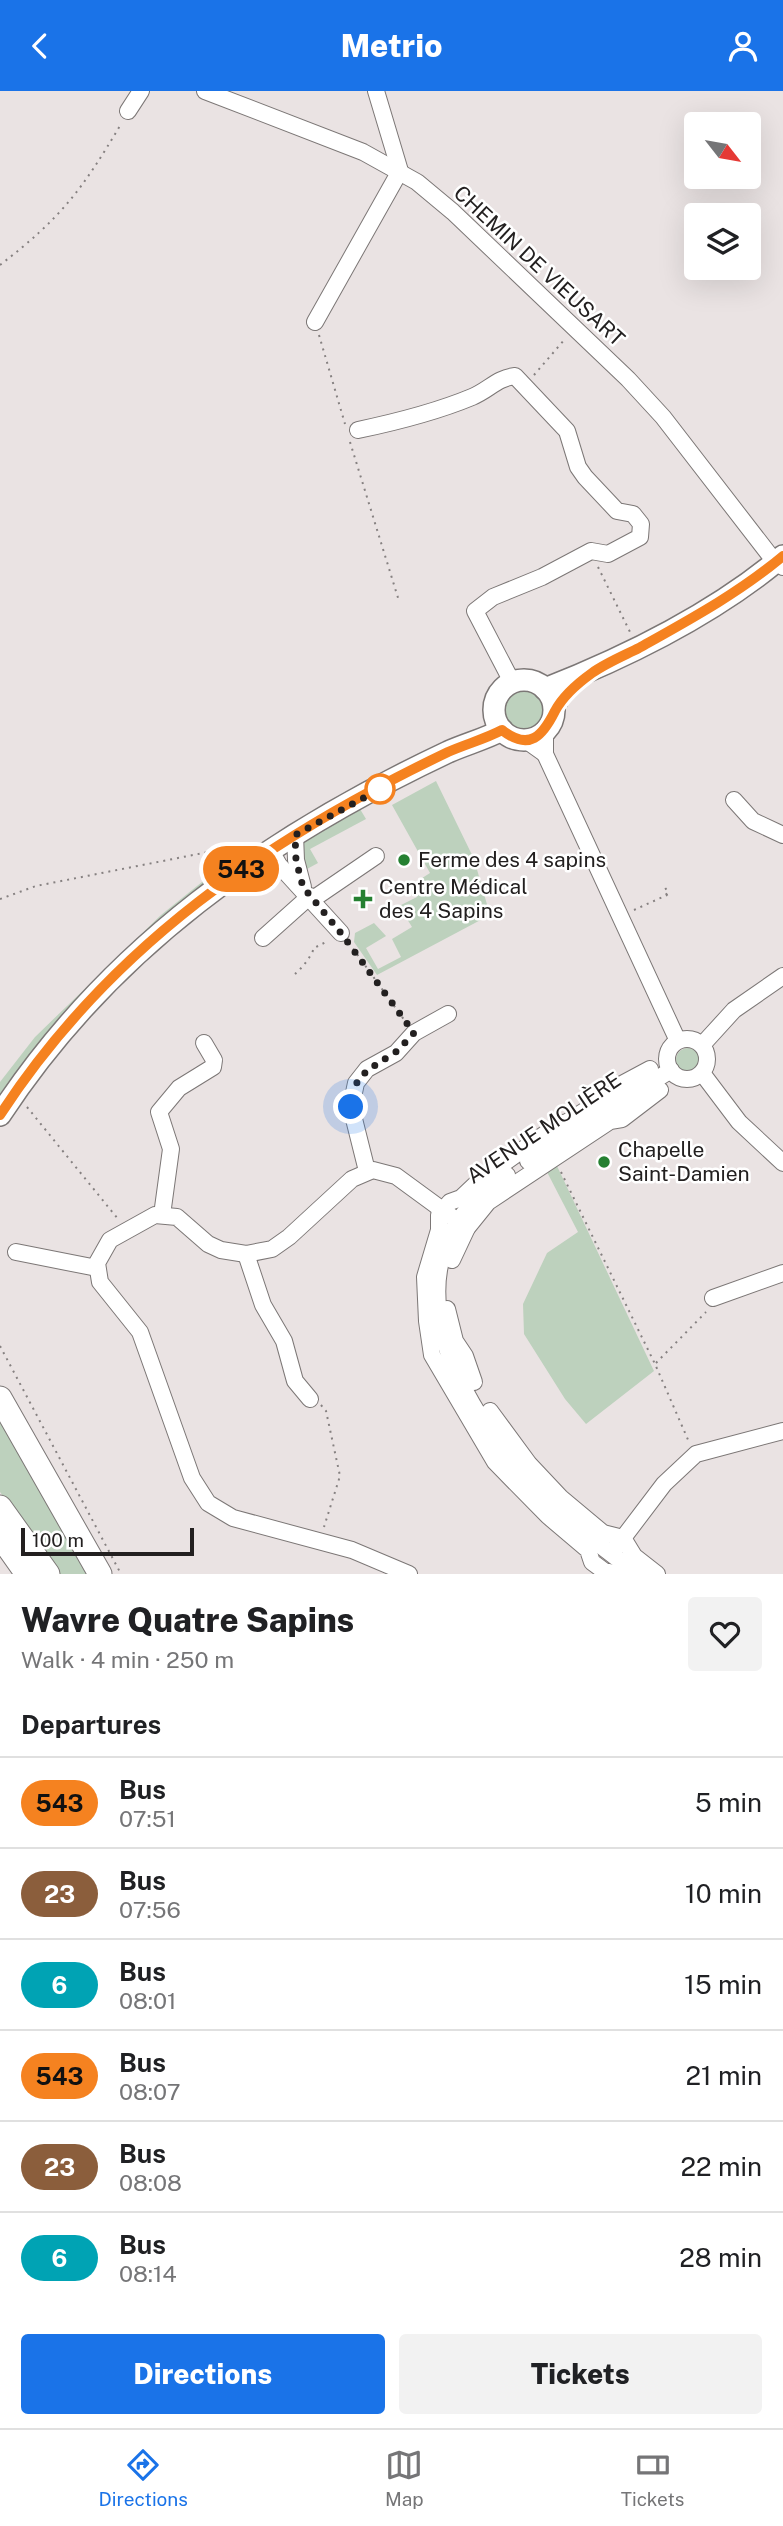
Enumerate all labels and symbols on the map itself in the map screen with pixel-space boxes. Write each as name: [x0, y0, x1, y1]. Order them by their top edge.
north arrow: [684, 112, 761, 189]
street label: CHEMIN DE VIEUSART: [449, 180, 630, 351]
unlabelled marker: [365, 774, 395, 804]
line badge: 543: [201, 846, 281, 892]
place label: Ferme des 4 sapins: [418, 847, 606, 872]
marker: Ferme des 4 sapins: [396, 852, 412, 868]
place label: Centre Médical des 4 Sapins: [379, 874, 528, 923]
marker: Centre Médical des 4 Sapins: [353, 889, 373, 909]
street label: AVENUE MOLIÈRE: [462, 1067, 626, 1189]
your location: [333, 1089, 368, 1124]
place label: Chapelle Saint-Damien: [618, 1137, 750, 1186]
marker: Chapelle Saint-Damien: [596, 1154, 612, 1170]
scale bar: [21, 1525, 194, 1557]

